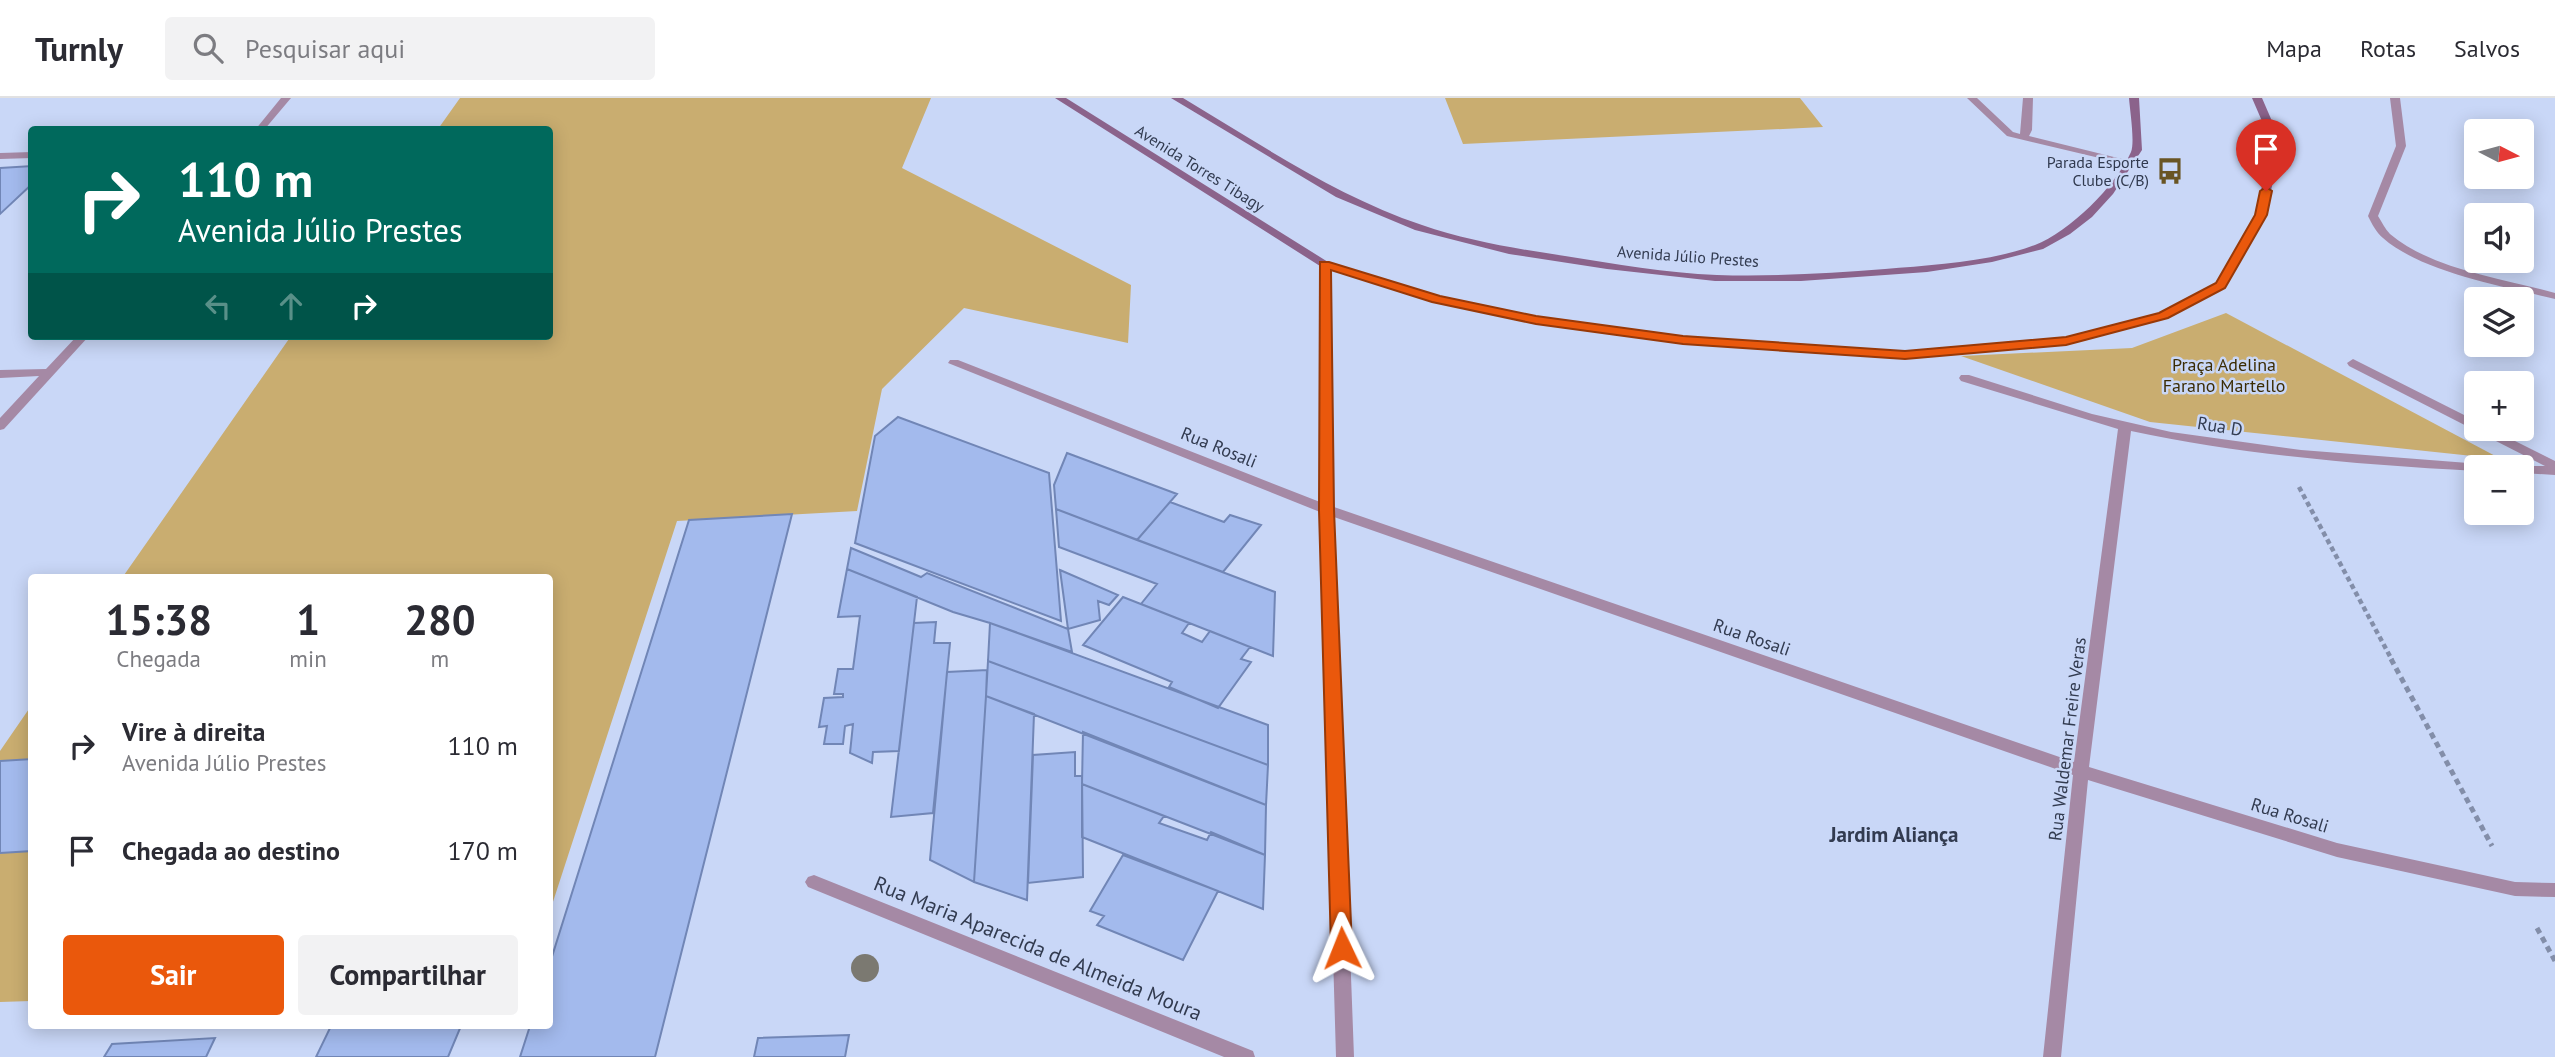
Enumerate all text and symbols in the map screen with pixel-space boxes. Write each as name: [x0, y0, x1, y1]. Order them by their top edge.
search box: [165, 17, 655, 80]
text: Turnly: [35, 27, 123, 70]
icon: search: [189, 29, 227, 67]
text: Pesquisar aqui: [245, 32, 405, 65]
text: Mapa: [2266, 33, 2322, 64]
text: Rotas: [2360, 33, 2416, 64]
text: Salvos: [2454, 33, 2520, 64]
pin: [2236, 119, 2296, 191]
north arrow: [2464, 119, 2534, 189]
map controls: [2464, 119, 2534, 525]
street label: Avenida Torres Tibagy: [1132, 120, 1269, 216]
icon: arrive: [2247, 130, 2285, 168]
text: 110 m: [178, 147, 313, 211]
place label: Parada Esporte Clube (C/B): [2047, 152, 2149, 190]
icon: right: [63, 154, 154, 245]
bus stop icon: Parada Esporte Clube (C/B): [2155, 156, 2185, 186]
button: sound: [2464, 203, 2534, 273]
text: Avenida Júlio Prestes: [178, 209, 462, 251]
street label: Avenida Júlio Prestes: [1616, 241, 1760, 271]
icon: left: [199, 287, 237, 325]
icon: ahead: [272, 287, 310, 325]
icon: right: [345, 287, 383, 325]
button: layers: [2464, 287, 2534, 357]
park label: Praça Adelina Farano Martello: [2163, 353, 2285, 397]
button: +: [2464, 371, 2534, 441]
street label: Rua D: [2196, 411, 2244, 441]
street label: Rua Rosali: [1178, 421, 1260, 473]
button: −: [2464, 455, 2534, 525]
text: 15:38: [105, 592, 212, 647]
text: 1: [296, 592, 320, 647]
text: 280: [404, 592, 476, 647]
street label: Rua Rosali: [1710, 613, 1794, 661]
street label: Rua Waldemar Freire Veras: [2043, 636, 2091, 842]
text: Chegada: [116, 644, 201, 673]
text: min: [289, 644, 327, 673]
text: m: [431, 644, 449, 673]
text: Vire à direita: [122, 715, 265, 748]
icon: right: [63, 727, 101, 765]
text: 110 m: [447, 729, 518, 762]
text: Avenida Júlio Prestes: [122, 748, 326, 777]
street label: Rua Rosali: [2248, 792, 2332, 838]
district label: Jardim Aliança: [1828, 821, 1959, 848]
icon: arrive: [63, 832, 101, 870]
text: Chegada ao destino: [122, 834, 340, 867]
text: 170 m: [447, 834, 518, 867]
street label: Rua Maria Aparecida de Almeida Moura: [870, 870, 1206, 1026]
position arrow: [1305, 911, 1379, 985]
button: Sair: [63, 935, 284, 1015]
button: Compartilhar: [298, 935, 518, 1015]

